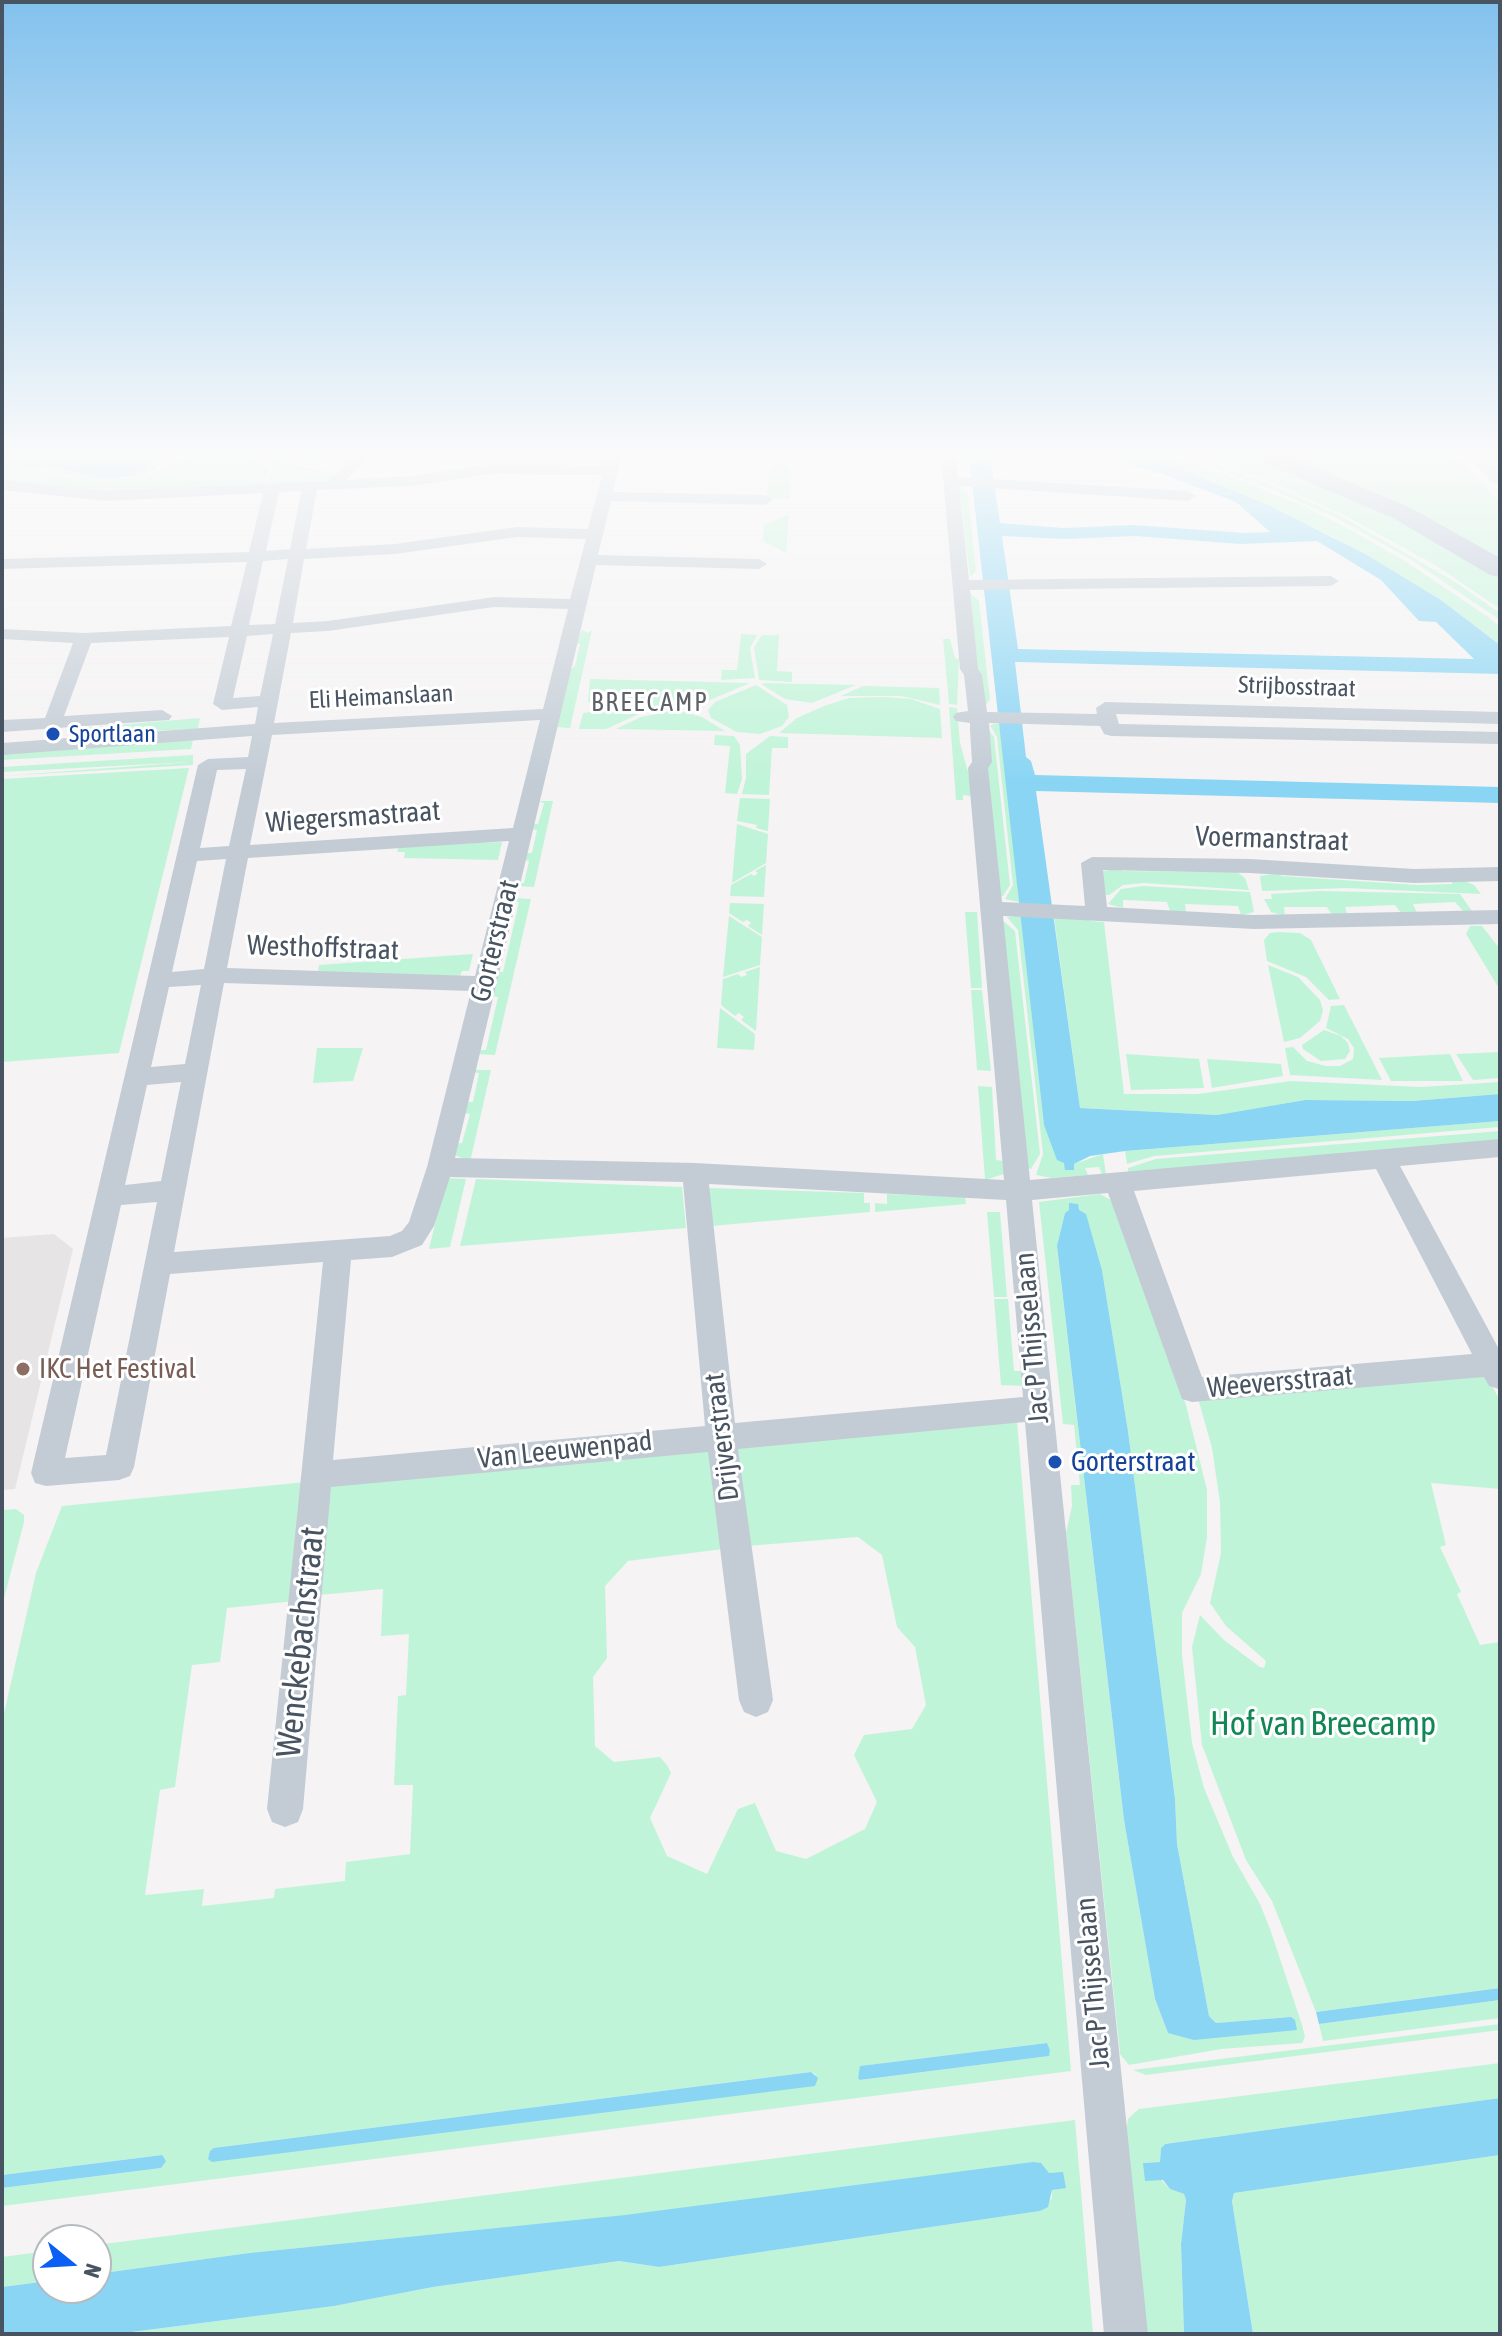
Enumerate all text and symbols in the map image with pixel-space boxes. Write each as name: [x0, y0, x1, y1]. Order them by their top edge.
street label: Strijbosstraat: [1238, 671, 1356, 703]
street label: Eli Heimanslaan: [308, 679, 454, 715]
district label: BREECAMP: [591, 687, 709, 719]
place label: Sportlaan: [69, 720, 156, 748]
marker: Sportlaan: [44, 725, 62, 743]
street label: Wiegersmastraat: [265, 794, 441, 840]
street label: Voermanstraat: [1195, 820, 1349, 858]
street label: Gorterstraat: [464, 877, 526, 1005]
street label: Westhoffstraat: [247, 929, 399, 967]
street label: Jac P Thijsselaan: [1008, 1251, 1056, 1425]
place label: IKC Het Festival: [39, 1352, 196, 1386]
street label: Weeversstraat: [1206, 1359, 1354, 1405]
marker: IKC Het Festival: [14, 1360, 32, 1378]
street label: Drijverstraat: [697, 1371, 747, 1503]
street label: Van Leeuwenpad: [476, 1424, 654, 1476]
place label: Gorterstraat: [1071, 1445, 1195, 1479]
marker: Gorterstraat: [1046, 1453, 1064, 1471]
street label: Wenckebachstraat: [269, 1525, 333, 1759]
park label: Hof van Breecamp: [1210, 1704, 1436, 1744]
street label: Jac P Thijsselaan: [1069, 1896, 1117, 2070]
north arrow: [32, 2224, 112, 2304]
text: N: [79, 2261, 107, 2281]

